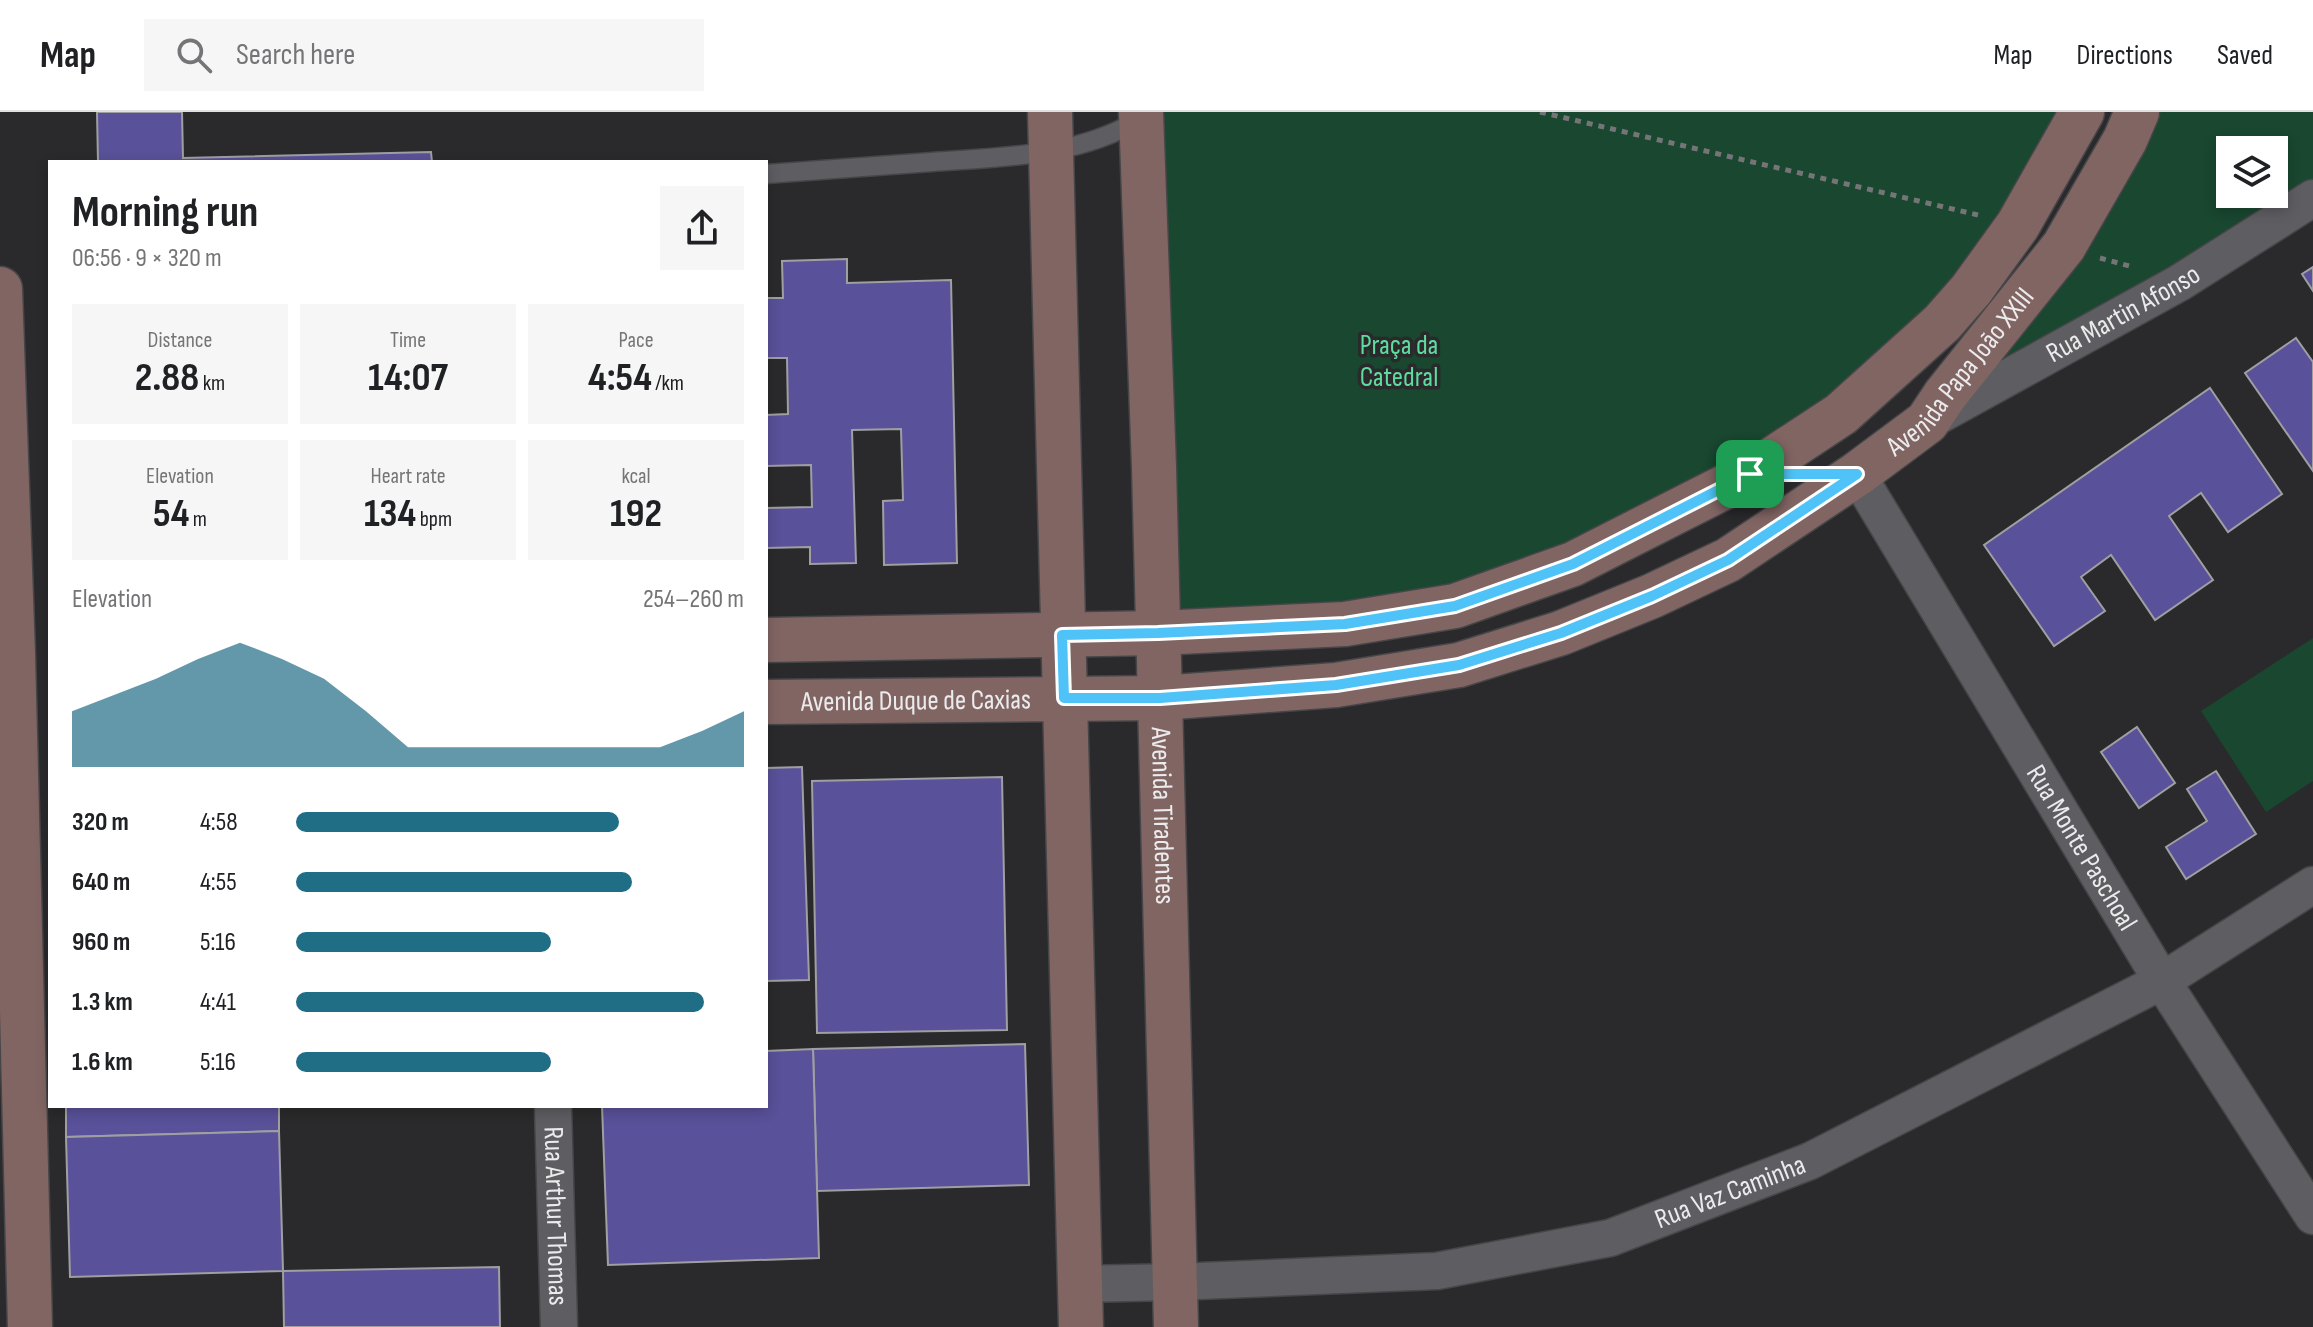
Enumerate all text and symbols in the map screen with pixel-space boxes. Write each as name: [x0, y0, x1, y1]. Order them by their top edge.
search box: [144, 19, 704, 91]
text: Map: [40, 33, 96, 78]
icon: search: [172, 33, 216, 77]
text: Search here: [236, 37, 355, 73]
text: Map: [1994, 39, 2033, 72]
text: Directions: [2077, 39, 2173, 72]
text: Saved: [2217, 39, 2273, 72]
map controls: [2216, 136, 2288, 208]
button: layers: [2216, 136, 2288, 208]
text: Morning run: [72, 186, 258, 239]
button: share: [660, 186, 744, 270]
text: 06:56 · 9 × 320 m: [72, 243, 222, 274]
street label: Rua Martin Afonso: [2040, 258, 2206, 369]
street label: Avenida Papa João XXIII: [1879, 281, 2041, 464]
text: Distance: [148, 327, 212, 354]
text: Time: [390, 327, 426, 354]
text: Pace: [618, 327, 654, 354]
park label: Praça da Catedral: [1360, 329, 1438, 394]
text: 2.88: [135, 354, 199, 402]
text: 14:07: [368, 354, 448, 402]
text: 4:54: [588, 354, 652, 402]
text: km: [199, 370, 225, 397]
text: /km: [652, 370, 684, 397]
pin: [1716, 440, 1784, 508]
icon: arrive: [1728, 452, 1772, 496]
text: Elevation: [146, 463, 214, 490]
text: Heart rate: [370, 463, 446, 490]
text: kcal: [621, 463, 651, 490]
text: 54: [153, 490, 189, 538]
text: 134: [364, 490, 416, 538]
text: 192: [610, 490, 662, 538]
text: m: [189, 506, 207, 533]
text: bpm: [416, 506, 452, 533]
text: Elevation: [72, 584, 152, 615]
text: 254–260 m: [643, 584, 744, 615]
street label: Avenida Duque de Caxias: [800, 683, 1031, 718]
street label: Avenida Tiradentes: [1144, 726, 1182, 905]
street label: Rua Monte Paschoal: [2019, 759, 2144, 936]
text: 320 m: [72, 807, 129, 838]
text: 4:58: [200, 807, 238, 838]
text: 640 m: [72, 867, 130, 898]
text: 4:55: [200, 867, 237, 898]
text: 960 m: [72, 927, 130, 958]
text: 5:16: [200, 927, 236, 958]
text: 1.3 km: [72, 987, 133, 1018]
text: 4:41: [200, 987, 236, 1018]
text: 1.6 km: [72, 1047, 133, 1078]
text: 5:16: [200, 1047, 236, 1078]
street label: Rua Arthur Thomas: [537, 1126, 575, 1306]
street label: Rua Vaz Caminha: [1650, 1148, 1810, 1236]

